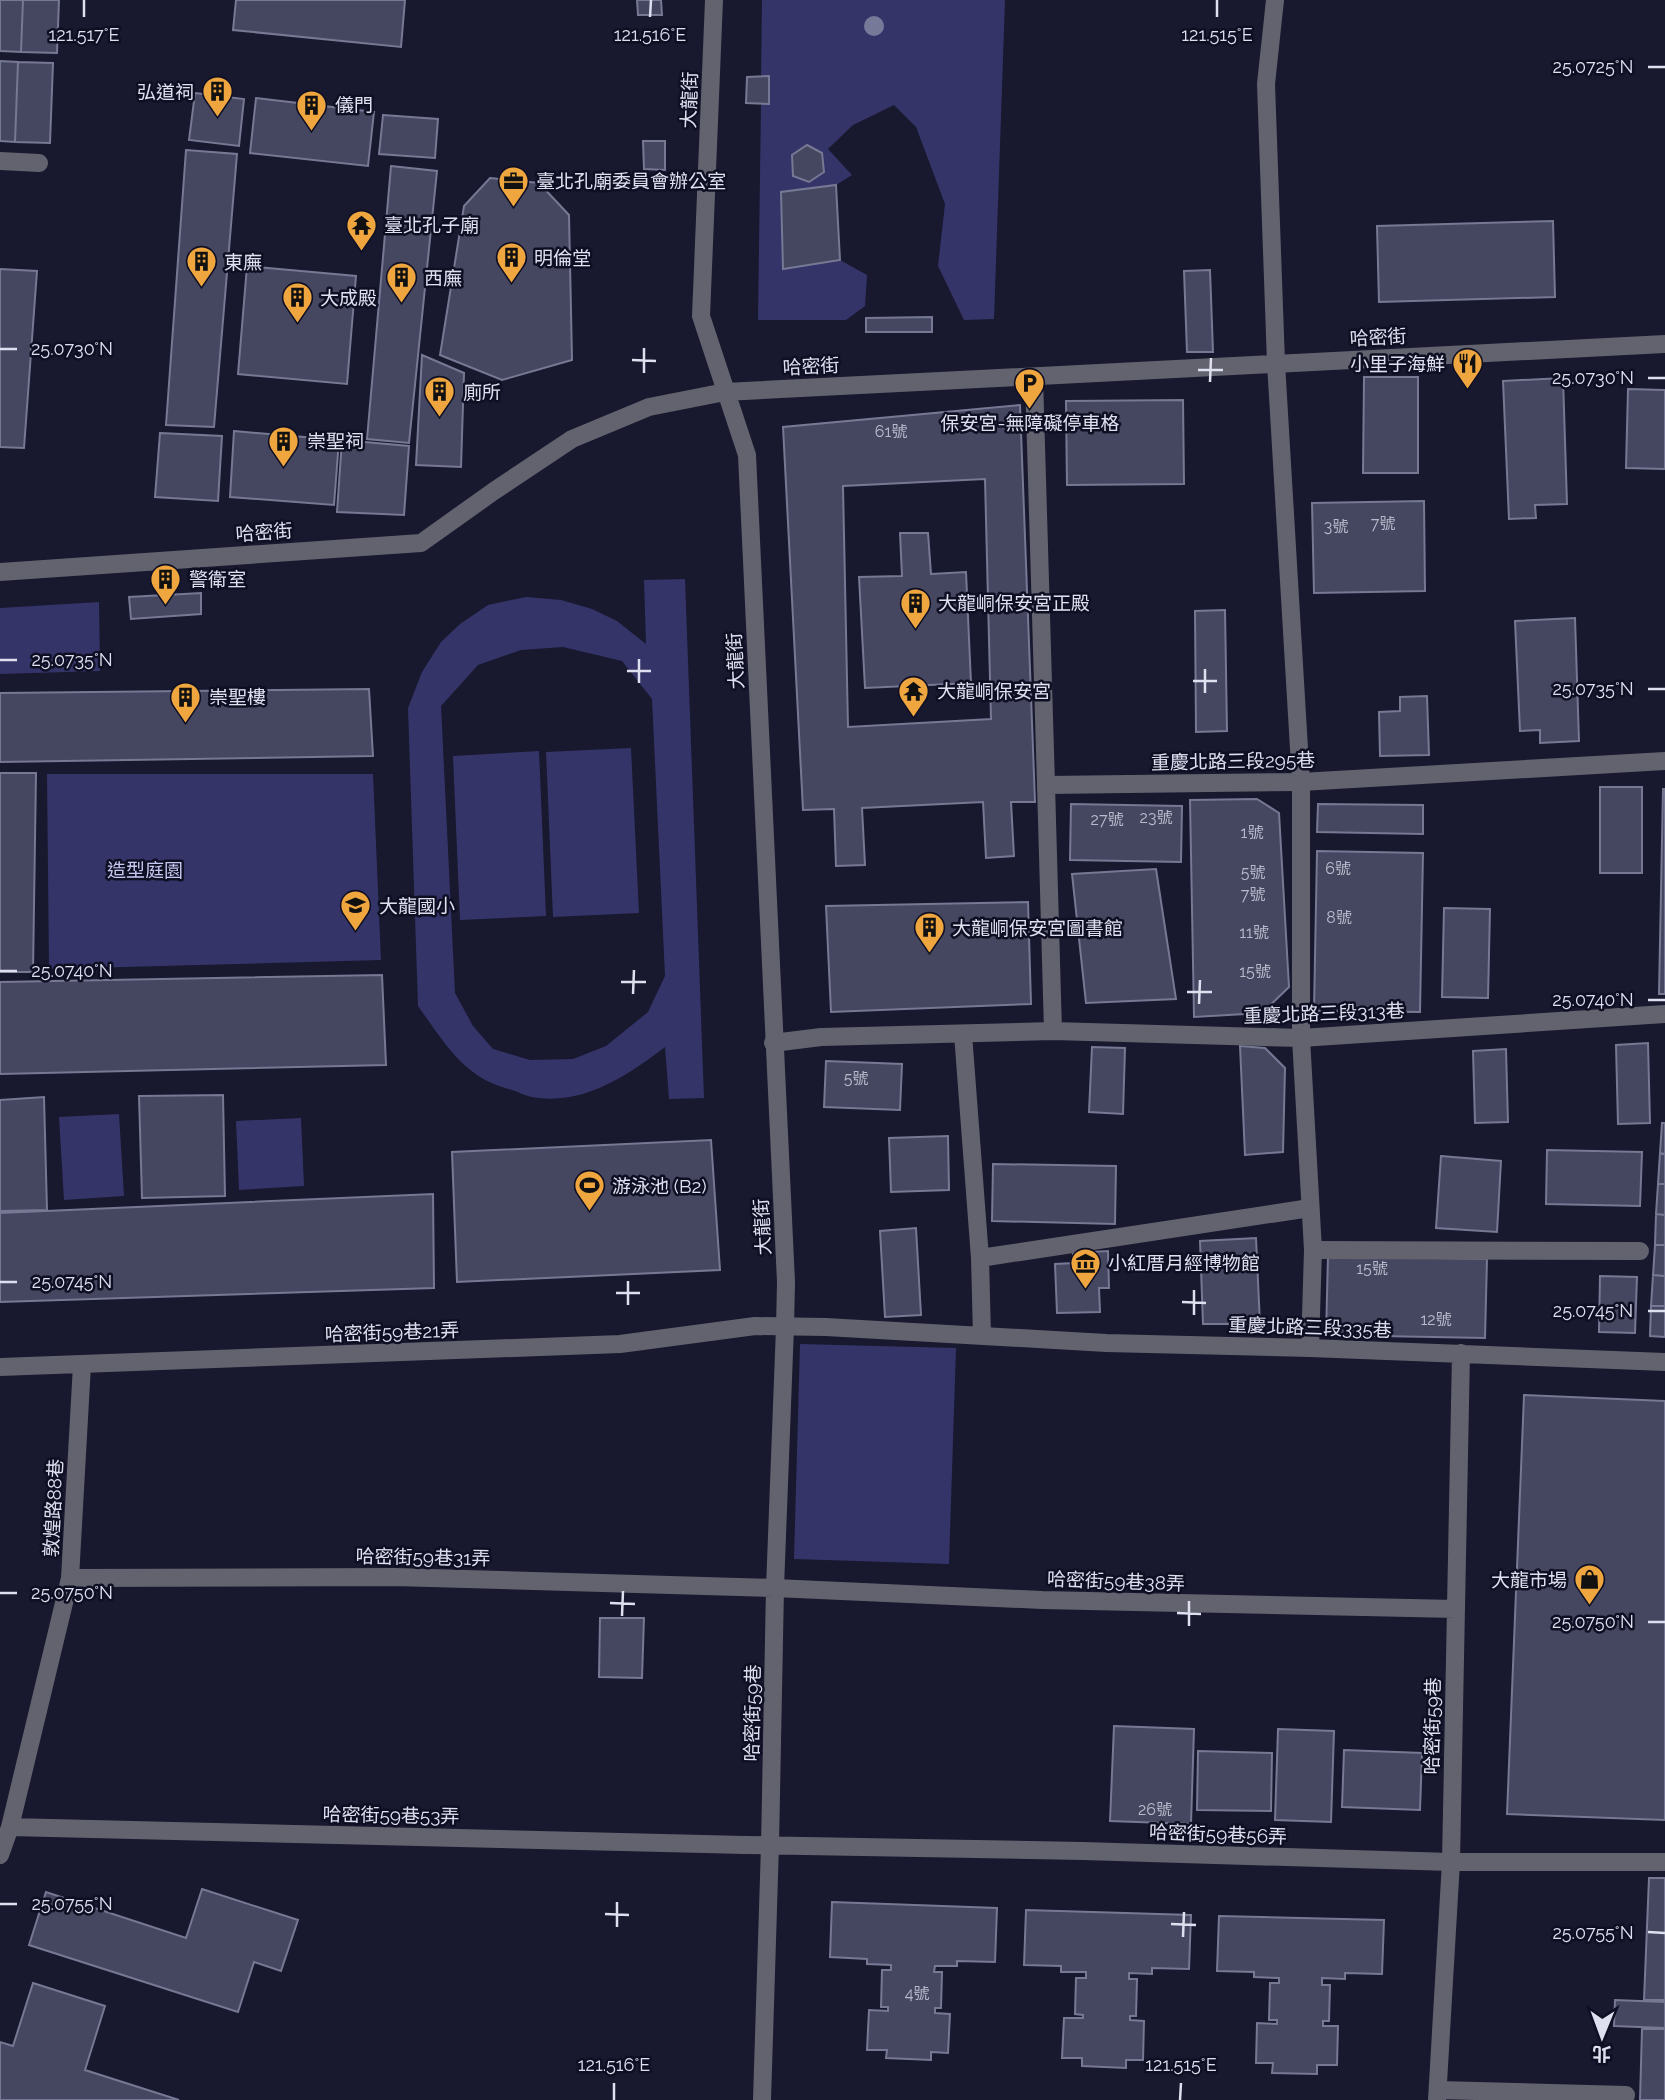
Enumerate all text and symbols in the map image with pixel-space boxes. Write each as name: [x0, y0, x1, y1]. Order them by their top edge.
text: 121.517°E: [49, 24, 120, 45]
text: 121.516°E: [614, 24, 686, 45]
text: 121.515°E: [1181, 24, 1253, 45]
text: 25.0725°N: [1553, 56, 1633, 77]
street label: 大龍街: [677, 71, 701, 129]
building icon: 弘道祠: [200, 75, 234, 119]
place label: 弘道祠: [137, 81, 194, 103]
building icon: 儀門: [295, 88, 329, 132]
place label: 儀門: [335, 94, 373, 116]
office icon: 臺北孔廟委員會辦公室: [496, 164, 530, 208]
place label: 臺北孔廟委員會辦公室: [536, 170, 726, 192]
temple icon: 臺北孔子廟: [344, 208, 378, 252]
place label: 臺北孔子廟: [384, 214, 479, 236]
building icon: 明倫堂: [494, 241, 528, 285]
building icon: 東廡: [184, 245, 218, 289]
place label: 明倫堂: [534, 247, 591, 269]
place label: 東廡: [224, 251, 262, 273]
building icon: 西廡: [384, 261, 418, 305]
place label: 西廡: [424, 267, 462, 289]
building icon: 大成殿: [280, 281, 314, 325]
place label: 大成殿: [320, 287, 377, 309]
street label: 哈密街: [1349, 325, 1407, 349]
text: 25.0730°N: [31, 338, 113, 359]
restaurant icon: 小里子海鮮: [1451, 347, 1485, 391]
place label: 小里子海鮮: [1350, 353, 1445, 375]
street label: 哈密街: [782, 354, 840, 378]
parking icon: 保安宮-無障礙停車格: [1013, 367, 1047, 411]
text: 25.0730°N: [1552, 367, 1634, 388]
building icon: 廁所: [423, 375, 457, 419]
place label: 廁所: [463, 381, 501, 403]
place label: 保安宮-無障礙停車格: [940, 412, 1120, 434]
house number: 61號: [875, 422, 907, 441]
building icon: 崇聖祠: [267, 424, 301, 468]
place label: 崇聖祠: [307, 430, 364, 452]
house number: 7號: [1371, 514, 1395, 533]
house number: 3號: [1324, 517, 1348, 536]
street label: 哈密街: [235, 519, 293, 545]
building icon: 警衛室: [149, 562, 183, 606]
place label: 警衛室: [189, 568, 246, 590]
building icon: 大龍峒保安宮正殿: [898, 586, 932, 630]
place label: 大龍峒保安宮正殿: [938, 592, 1090, 614]
street label: 大龍街: [723, 632, 747, 690]
text: 25.0735°N: [31, 649, 113, 670]
temple icon: 大龍峒保安宮: [897, 674, 931, 718]
text: 25.0735°N: [1552, 678, 1634, 699]
building icon: 崇聖樓: [169, 680, 203, 724]
place label: 大龍峒保安宮: [937, 680, 1051, 702]
place label: 崇聖樓: [209, 686, 266, 708]
street label: 重慶北路三段295巷: [1151, 749, 1315, 773]
house number: 23號: [1140, 808, 1172, 827]
house number: 27號: [1091, 810, 1123, 829]
house number: 1號: [1241, 823, 1263, 842]
park label: 造型庭園: [107, 859, 183, 881]
house number: 6號: [1325, 859, 1351, 878]
house number: 5號: [1241, 863, 1265, 882]
house number: 7號: [1241, 885, 1265, 904]
school or university icon: 大龍國小: [339, 889, 373, 933]
place label: 大龍國小: [379, 895, 455, 917]
house number: 8號: [1326, 908, 1352, 927]
building icon: 大龍峒保安宮圖書館: [912, 911, 946, 955]
place label: 大龍峒保安宮圖書館: [952, 917, 1123, 939]
house number: 11號: [1239, 923, 1269, 942]
text: 25.0740°N: [31, 960, 113, 981]
house number: 15號: [1239, 962, 1271, 981]
text: 25.0740°N: [1552, 989, 1634, 1010]
street label: 重慶北路三段313巷: [1243, 999, 1405, 1027]
house number: 5號: [844, 1069, 868, 1088]
sports icon: 游泳池 (B2): [572, 1169, 606, 1213]
place label: 游泳池 (B2): [612, 1175, 707, 1197]
street label: 大龍街: [750, 1198, 774, 1256]
museum icon: 小紅厝月經博物館: [1068, 1246, 1102, 1290]
place label: 小紅厝月經博物館: [1108, 1252, 1260, 1274]
house number: 15號: [1356, 1259, 1388, 1278]
text: 25.0745°N: [32, 1271, 112, 1292]
text: 25.0745°N: [1553, 1300, 1633, 1321]
house number: 12號: [1420, 1310, 1452, 1329]
street label: 重慶北路三段335巷: [1228, 1313, 1392, 1341]
street label: 哈密街59巷21弄: [324, 1319, 460, 1345]
street label: 敦煌路88巷: [39, 1458, 67, 1558]
street label: 哈密街59巷31弄: [355, 1545, 491, 1569]
shop icon: 大龍市場: [1573, 1563, 1607, 1607]
street label: 哈密街59巷38弄: [1047, 1568, 1185, 1594]
place label: 大龍市場: [1491, 1569, 1567, 1591]
text: 25.0750°N: [31, 1582, 113, 1603]
text: 25.0750°N: [1552, 1611, 1634, 1632]
street label: 哈密街59巷: [740, 1664, 764, 1762]
street label: 哈密街59巷: [1420, 1677, 1444, 1775]
house number: 26號: [1138, 1800, 1172, 1819]
street label: 哈密街59巷53弄: [322, 1803, 460, 1827]
street label: 哈密街59巷56弄: [1149, 1821, 1287, 1847]
text: 25.0755°N: [31, 1893, 113, 1914]
text: 25.0755°N: [1552, 1922, 1634, 1943]
house number: 4號: [905, 1984, 929, 2003]
north arrow: [1567, 2002, 1637, 2072]
text: 北: [1592, 2043, 1611, 2065]
text: 121.516°E: [578, 2054, 650, 2075]
text: 121.515°E: [1145, 2054, 1217, 2075]

